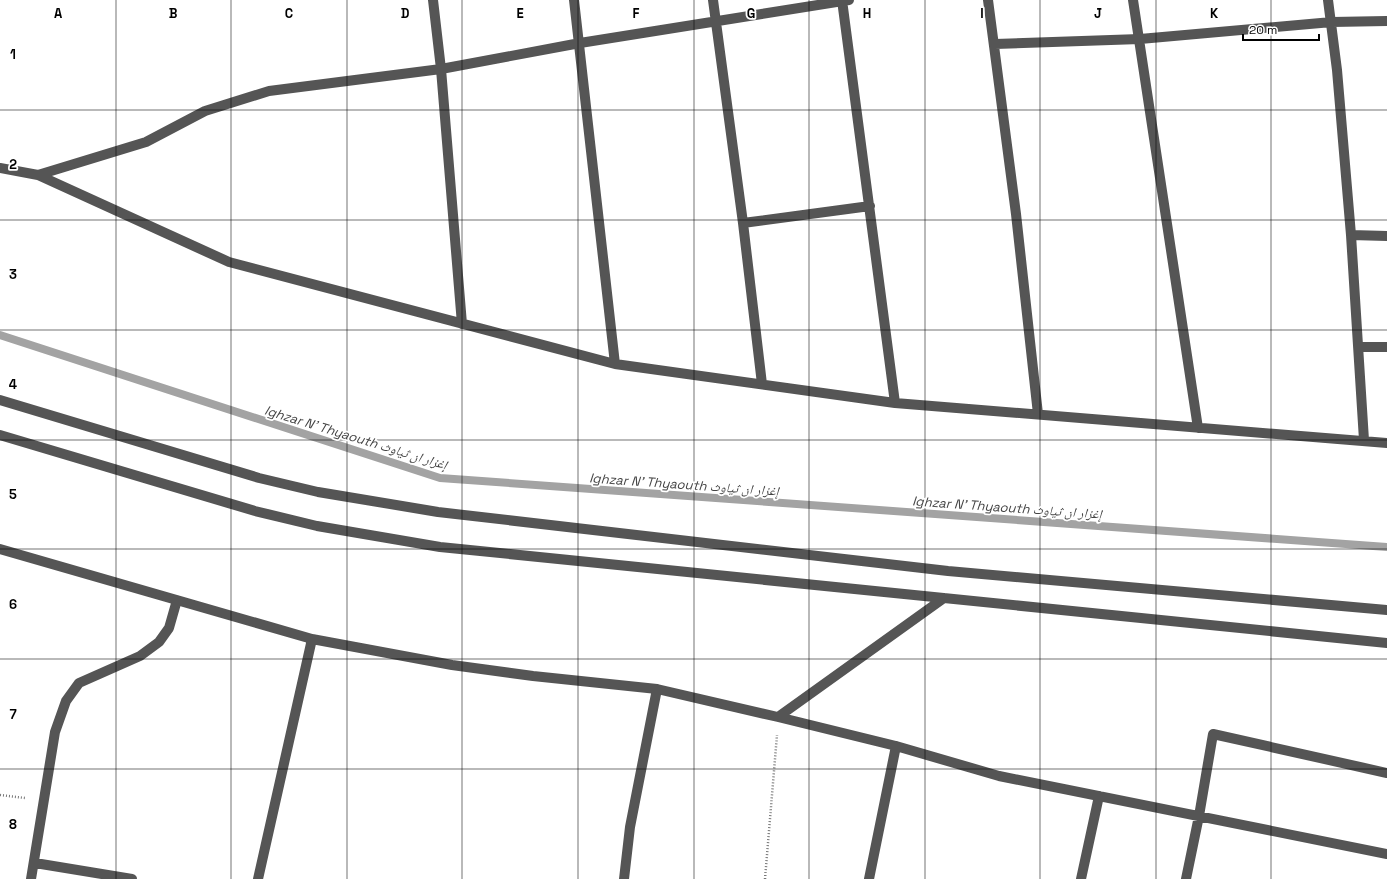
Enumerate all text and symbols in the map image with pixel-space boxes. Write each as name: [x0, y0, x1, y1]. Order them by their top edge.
text: A: [54, 5, 63, 22]
text: B: [169, 5, 178, 22]
text: C: [285, 5, 293, 22]
text: D: [401, 5, 410, 22]
text: E: [516, 5, 524, 22]
text: F: [633, 5, 640, 22]
text: G: [747, 5, 755, 22]
text: H: [863, 5, 871, 22]
text: I: [980, 5, 984, 22]
text: J: [1094, 5, 1102, 22]
text: K: [1210, 5, 1219, 22]
scale bar: [1243, 16, 1319, 42]
text: 20 m: [1249, 22, 1277, 38]
text: 1: [10, 46, 16, 63]
text: 2: [9, 156, 17, 173]
text: 3: [9, 266, 17, 283]
text: 4: [9, 376, 17, 393]
water label: Ighzar N' Thyaouth إغزار ان ثياوث: [262, 402, 451, 475]
water label: Ighzar N' Thyaouth إغزار ان ثياوث: [589, 469, 781, 500]
text: 5: [9, 486, 17, 503]
water label: Ighzar N' Thyaouth إغزار ان ثياوث: [912, 492, 1104, 523]
text: 6: [9, 596, 17, 613]
text: 7: [9, 706, 17, 723]
text: 8: [9, 816, 17, 833]

